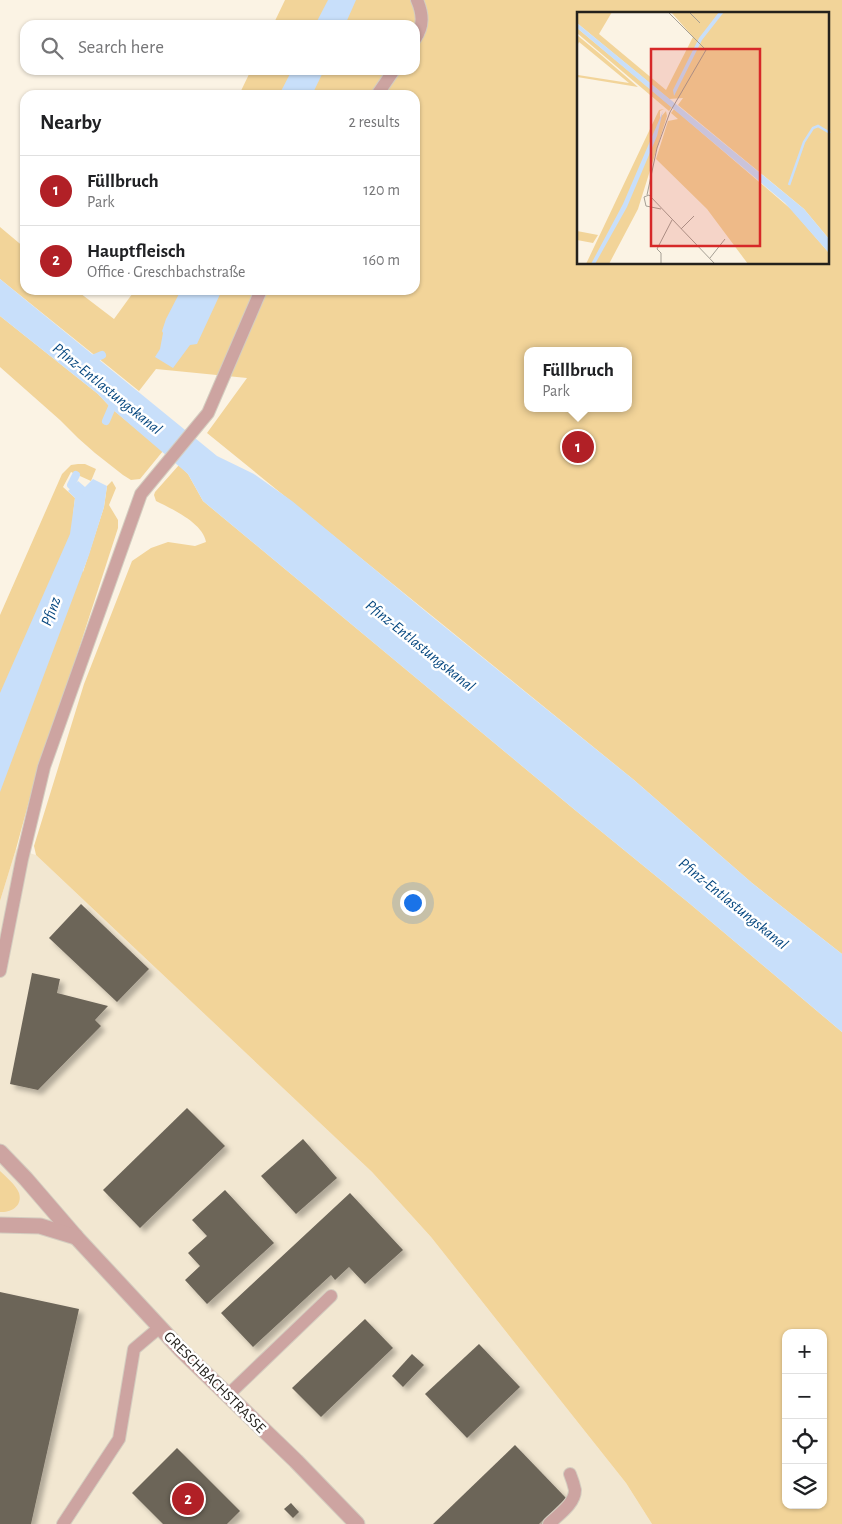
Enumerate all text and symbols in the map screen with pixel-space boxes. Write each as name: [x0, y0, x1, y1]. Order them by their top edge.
inset map: [577, 12, 830, 265]
search box: [20, 20, 420, 75]
icon: search: [38, 34, 66, 62]
text: Search here: [78, 38, 164, 57]
text: Nearby: [40, 112, 101, 133]
text: 2 results: [348, 114, 400, 130]
text: Füllbruch: [87, 172, 159, 191]
text: 1: [53, 182, 59, 198]
text: 120 m: [363, 182, 400, 198]
text: Park: [87, 194, 115, 210]
text: Hauptfleisch: [87, 242, 185, 261]
text: 2: [52, 252, 60, 268]
text: 160 m: [363, 252, 400, 268]
text: Office · Greschbachstraße: [87, 264, 245, 280]
water label: Pfinz-Entlastungskanal: [50, 340, 165, 438]
popup: [524, 347, 632, 412]
text: Füllbruch: [542, 361, 614, 380]
text: Park: [542, 383, 570, 399]
pin: 1: [562, 428, 594, 466]
water label: Pfinz: [38, 594, 64, 628]
water label: Pfinz-Entlastungskanal: [363, 597, 478, 695]
water label: Pfinz-Entlastungskanal: [676, 855, 791, 953]
your location: [400, 890, 426, 916]
street label: GRESCHBACHSTRASSE: [161, 1329, 268, 1436]
map controls: [782, 1329, 827, 1509]
button: +: [782, 1329, 827, 1374]
button: −: [782, 1374, 827, 1419]
button: locate: [782, 1419, 827, 1464]
button: layers: [782, 1464, 827, 1509]
pin: 2: [172, 1480, 204, 1518]

